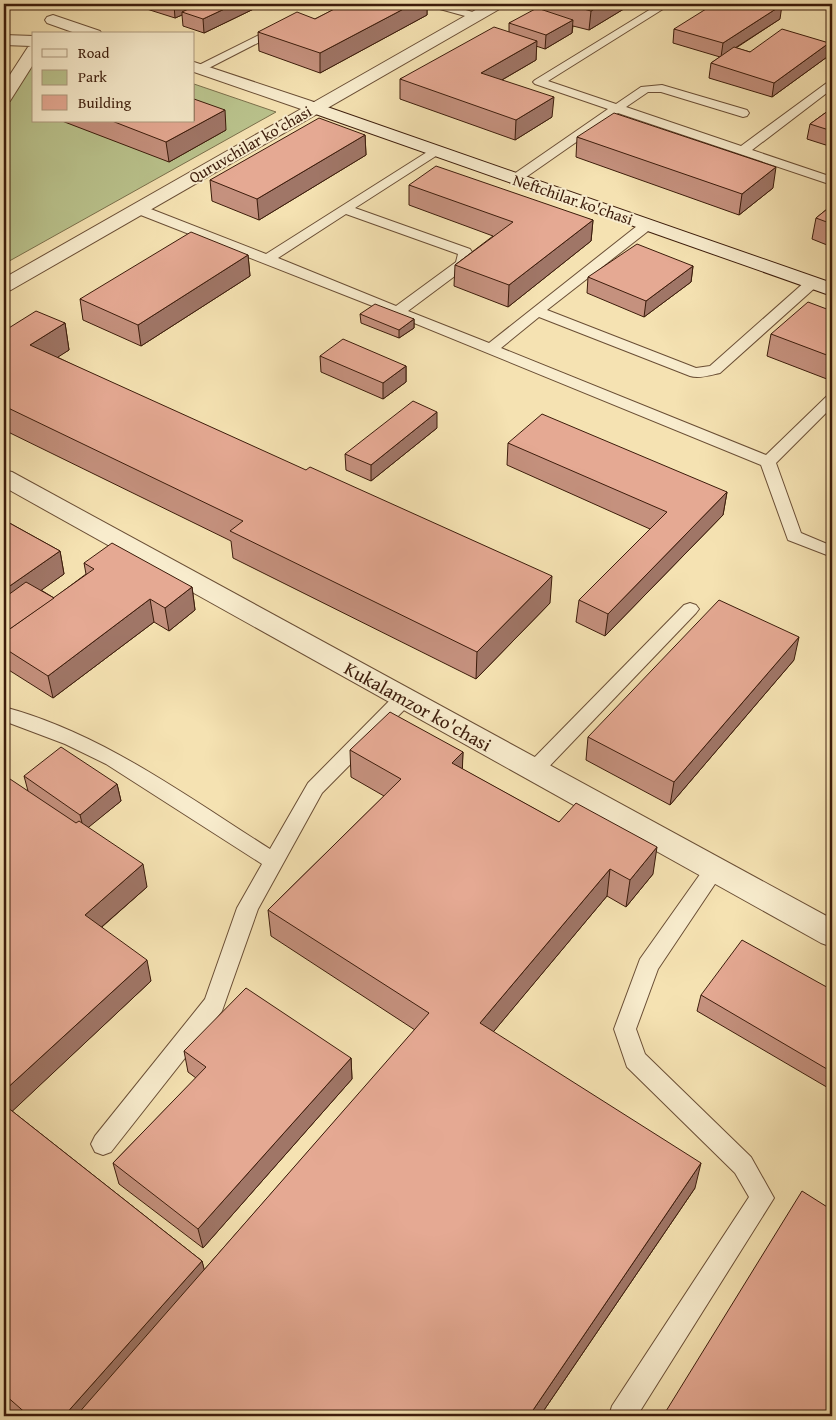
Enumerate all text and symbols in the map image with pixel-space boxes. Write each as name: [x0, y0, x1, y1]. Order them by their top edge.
legend: [32, 32, 195, 122]
text: Road: [78, 42, 109, 63]
text: Park: [78, 66, 107, 87]
text: Building: [78, 92, 132, 113]
street label: Quruvchilar ko'chasi: [184, 99, 316, 189]
street label: Neftchilar ko'chasi: [510, 167, 637, 231]
street label: Kukalamzor ko'chasi: [339, 654, 497, 758]

